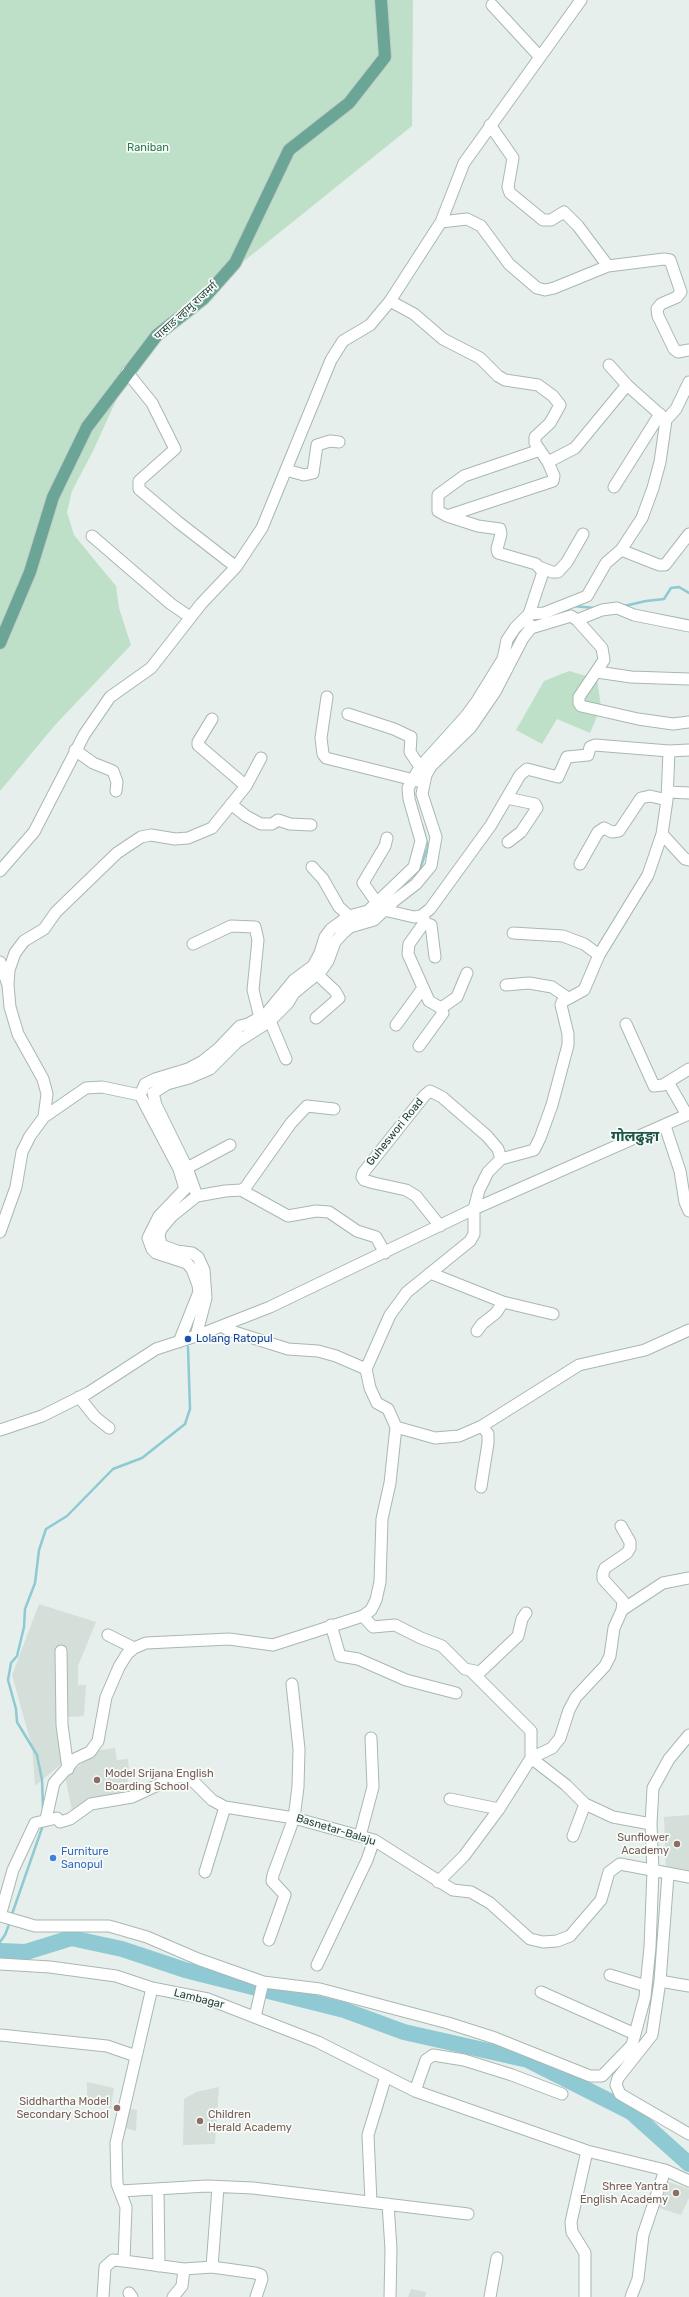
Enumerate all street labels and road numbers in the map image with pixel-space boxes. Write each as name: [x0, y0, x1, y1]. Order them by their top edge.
street label: पासाङ ल्हामु राजमर्ग: [152, 279, 220, 343]
street label: Guheswori Road: [364, 1096, 426, 1168]
street label: Basnetar-Balaju: [294, 1812, 378, 1848]
street label: Lambagar: [172, 1986, 226, 2012]

